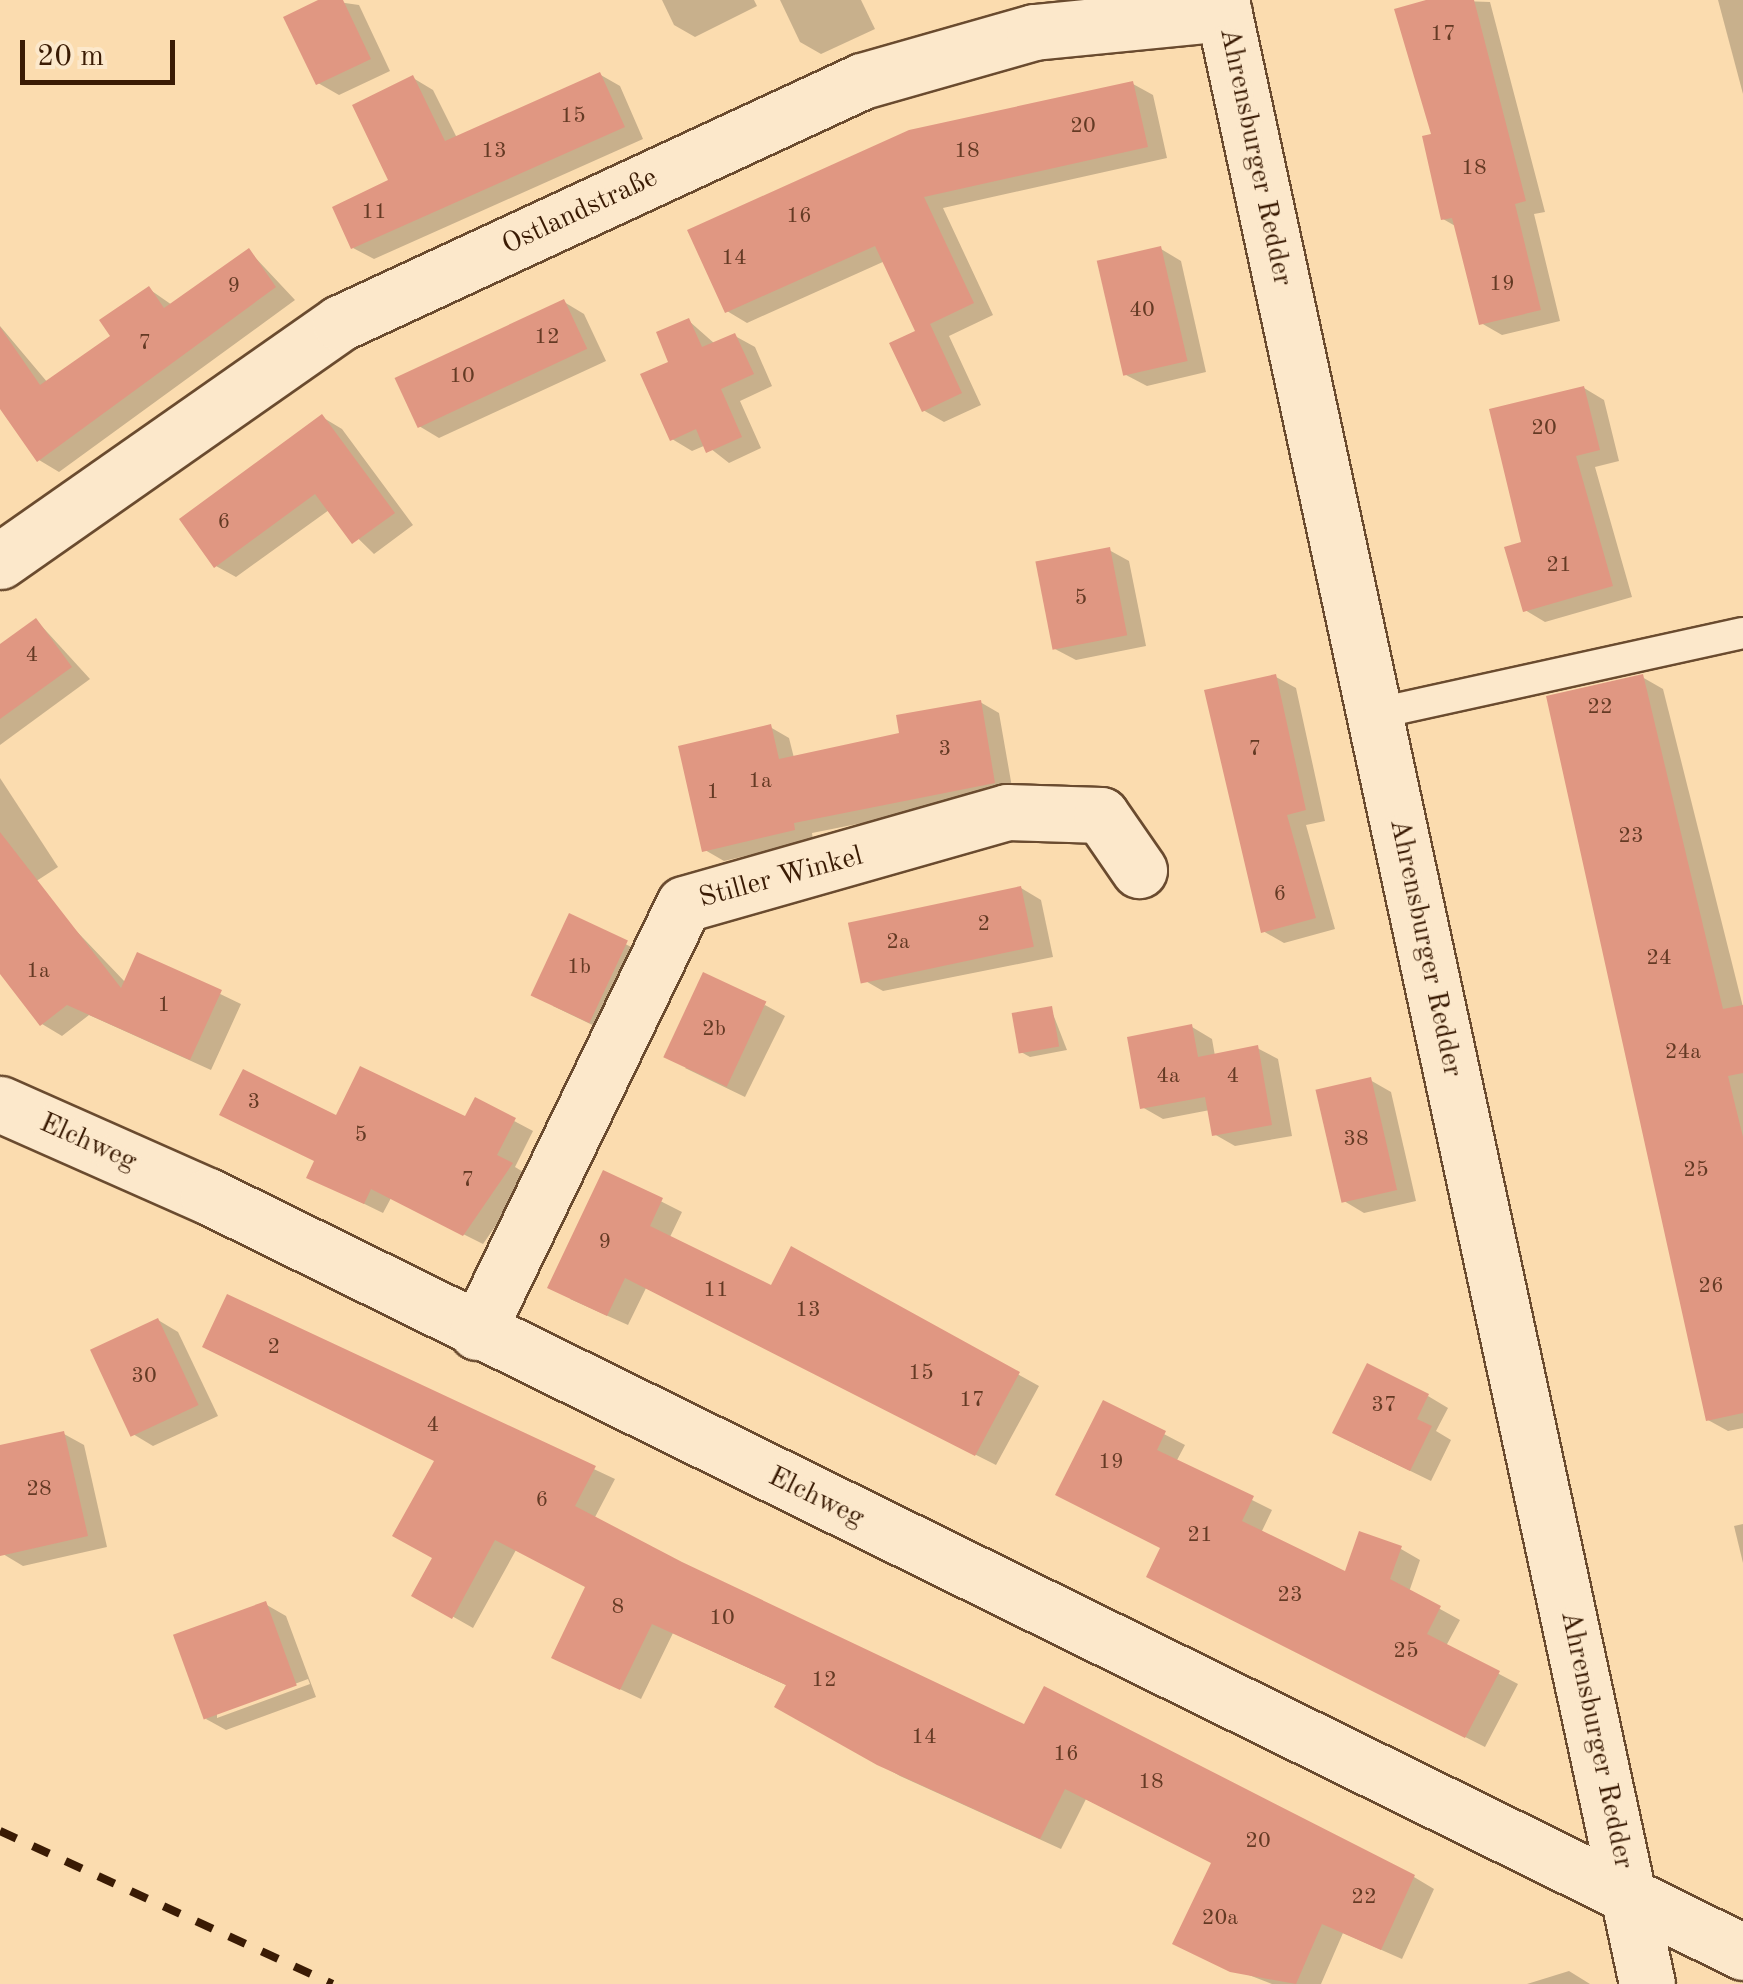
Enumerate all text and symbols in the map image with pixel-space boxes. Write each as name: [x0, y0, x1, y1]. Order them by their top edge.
scale bar: [25, 20, 180, 82]
house number: 17: [1430, 22, 1456, 48]
street label: Ahrensburger Redder: [1211, 25, 1299, 289]
text: 20 m: [37, 42, 104, 72]
house number: 15: [560, 104, 586, 130]
house number: 20: [1070, 114, 1096, 140]
house number: 13: [481, 139, 507, 165]
house number: 18: [954, 139, 980, 165]
house number: 18: [1461, 156, 1487, 182]
street label: Ostlandstraße: [497, 161, 663, 263]
house number: 11: [361, 200, 387, 226]
house number: 16: [786, 204, 812, 230]
house number: 14: [721, 246, 747, 272]
house number: 19: [1489, 272, 1515, 298]
house number: 9: [228, 274, 240, 300]
house number: 40: [1129, 298, 1155, 324]
house number: 12: [534, 325, 560, 351]
house number: 7: [139, 331, 151, 357]
house number: 10: [449, 364, 475, 390]
house number: 20: [1531, 416, 1557, 442]
house number: 6: [218, 510, 230, 536]
house number: 21: [1546, 553, 1572, 579]
house number: 5: [1075, 586, 1087, 612]
house number: 4: [26, 643, 38, 669]
house number: 22: [1587, 695, 1613, 721]
house number: 3: [939, 737, 951, 763]
house number: 7: [1249, 737, 1261, 763]
house number: 1a: [748, 769, 772, 795]
house number: 1: [707, 780, 719, 806]
street label: Ahrensburger Redder: [1381, 816, 1469, 1080]
house number: 23: [1618, 824, 1644, 850]
street label: Stiller Winkel: [695, 840, 867, 916]
house number: 6: [1274, 882, 1286, 908]
house number: 2: [978, 912, 990, 938]
house number: 2a: [886, 930, 910, 956]
house number: 24: [1646, 946, 1672, 972]
house number: 1b: [567, 955, 591, 981]
house number: 1a: [26, 959, 50, 985]
house number: 1: [158, 993, 170, 1019]
house number: 2b: [702, 1017, 726, 1043]
house number: 24a: [1665, 1040, 1701, 1066]
house number: 4a: [1156, 1064, 1180, 1090]
house number: 4: [1227, 1064, 1239, 1090]
house number: 3: [248, 1090, 260, 1116]
street label: Elchweg: [34, 1107, 142, 1179]
house number: 5: [355, 1123, 367, 1149]
house number: 38: [1343, 1127, 1369, 1153]
house number: 25: [1683, 1158, 1709, 1184]
house number: 7: [462, 1168, 474, 1194]
house number: 9: [599, 1230, 611, 1256]
house number: 26: [1698, 1274, 1724, 1300]
house number: 11: [703, 1278, 729, 1304]
house number: 13: [795, 1298, 821, 1324]
house number: 2: [268, 1335, 280, 1361]
house number: 15: [908, 1361, 934, 1387]
house number: 30: [131, 1364, 157, 1390]
house number: 17: [959, 1388, 985, 1414]
house number: 37: [1371, 1393, 1397, 1419]
house number: 4: [427, 1413, 439, 1439]
house number: 19: [1098, 1450, 1124, 1476]
street label: Elchweg: [762, 1460, 870, 1536]
house number: 28: [26, 1477, 52, 1503]
house number: 6: [536, 1488, 548, 1514]
house number: 21: [1187, 1523, 1213, 1549]
house number: 23: [1277, 1583, 1303, 1609]
house number: 8: [612, 1595, 624, 1621]
house number: 10: [709, 1606, 735, 1632]
street label: Ahrensburger Redder: [1552, 1608, 1640, 1872]
house number: 25: [1393, 1639, 1419, 1665]
house number: 12: [811, 1668, 837, 1694]
house number: 14: [911, 1725, 937, 1751]
house number: 16: [1053, 1742, 1079, 1768]
house number: 18: [1138, 1770, 1164, 1796]
house number: 20: [1245, 1829, 1271, 1855]
house number: 22: [1351, 1885, 1377, 1911]
house number: 20a: [1202, 1906, 1238, 1932]

